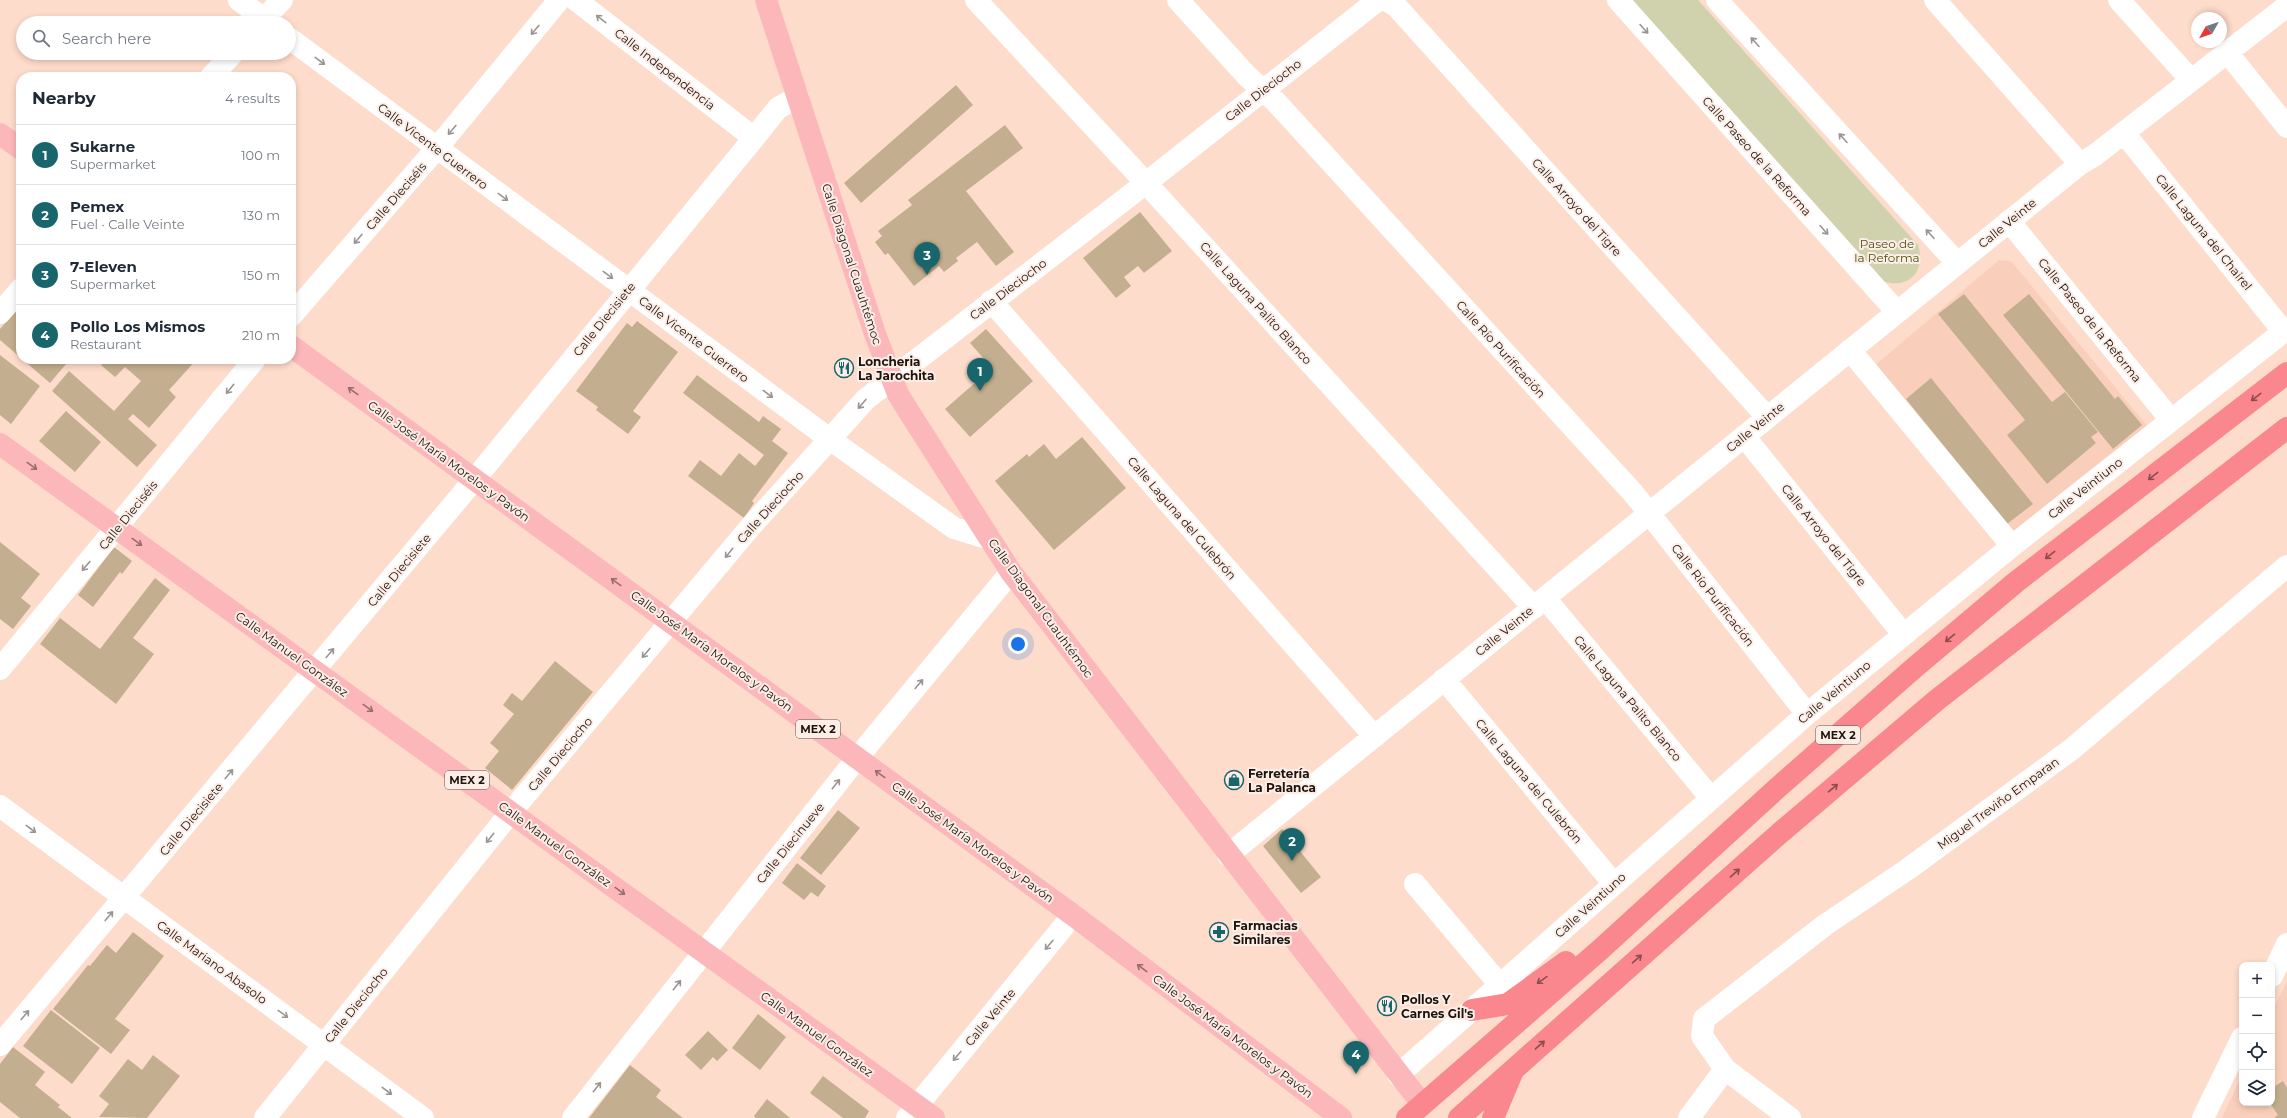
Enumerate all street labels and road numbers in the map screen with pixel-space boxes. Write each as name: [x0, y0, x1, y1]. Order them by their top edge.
street label: Calle Independencia: [612, 25, 718, 113]
street label: Calle Dieciocho: [1222, 56, 1304, 124]
street label: Calle Paseo de la Reforma: [1699, 93, 1815, 219]
street label: Calle Vicente Guerrero: [375, 100, 491, 192]
street label: Calle Arroyo del Tigre: [1529, 155, 1625, 259]
street label: Calle Dieciséis: [363, 159, 430, 233]
street label: Calle Laguna del Chairel: [2153, 171, 2255, 293]
street label: Calle Diagonal Cuauhtémoc: [819, 182, 885, 347]
street label: Calle Veinte: [1975, 195, 2039, 251]
street label: Calle Laguna Palito Blanco: [1197, 239, 1315, 367]
street label: Calle Dieciocho: [967, 255, 1049, 323]
street label: Calle Paseo de la Reforma: [2035, 255, 2145, 385]
street label: Calle Diecisiete: [570, 279, 638, 359]
street label: Calle Vicente Guerrero: [636, 293, 752, 385]
street label: Calle Río Purificación: [1453, 297, 1549, 401]
street label: Calle José María Morelos y Pavón: [365, 397, 533, 525]
street label: Calle Veinte: [1723, 399, 1787, 455]
street label: Calle Laguna del Culebrón: [1124, 453, 1240, 583]
street label: Calle Veintiuno: [2045, 454, 2125, 522]
street label: Calle Dieciocho: [733, 468, 807, 546]
street label: Calle Dieciséis: [95, 477, 161, 553]
street label: Calle Arroyo del Tigre: [1778, 481, 1870, 589]
street label: Calle Diecisiete: [364, 530, 434, 610]
street label: Calle Diagonal Cuauhtémoc: [985, 535, 1097, 681]
street label: Calle Río Purificación: [1668, 541, 1758, 649]
street label: Calle José María Morelos y Pavón: [628, 587, 796, 715]
street label: Calle Veinte: [1472, 603, 1536, 659]
street label: Calle Manuel González: [233, 608, 351, 700]
street label: Calle Laguna Palito Blanco: [1571, 632, 1685, 764]
street label: Calle Veintiuno: [1795, 657, 1873, 727]
street label: Calle Dieciocho: [525, 714, 595, 794]
street label: Calle Laguna del Culebrón: [1472, 716, 1586, 846]
road number: MEX 2: [796, 720, 840, 738]
road number: MEX 2: [1816, 726, 1860, 744]
street label: Miguel Treviño Emparan: [1934, 754, 2062, 852]
road number: MEX 2: [445, 771, 489, 789]
street label: Calle José María Morelos y Pavón: [889, 778, 1057, 906]
street label: Calle Diecisiete: [156, 779, 226, 859]
street label: Calle Manuel González: [496, 798, 614, 890]
street label: Calle Diecinueve: [753, 800, 827, 886]
street label: Calle Veintiuno: [1551, 869, 1629, 941]
street label: Calle Mariano Abasolo: [154, 917, 270, 1007]
street label: Calle Dieciocho: [321, 964, 391, 1046]
street label: Calle José María Morelos y Pavón: [1150, 971, 1316, 1101]
street label: Calle Veinte: [962, 985, 1018, 1049]
street label: Calle Manuel González: [758, 988, 876, 1080]

